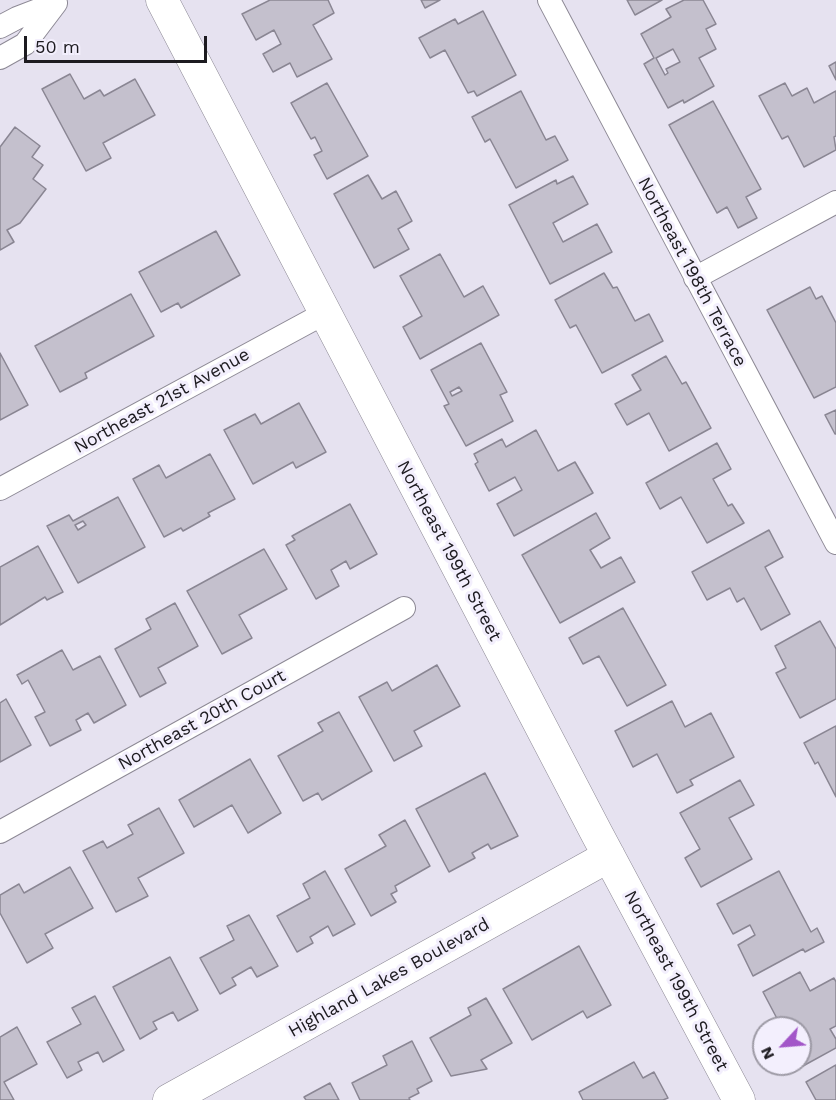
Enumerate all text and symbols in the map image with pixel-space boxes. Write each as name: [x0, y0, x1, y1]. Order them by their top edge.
scale bar: [27, 24, 210, 62]
text: 50 m: [35, 36, 80, 57]
street label: Northeast 198th Terrace: [633, 174, 751, 370]
street label: Northeast 21st Avenue: [70, 344, 254, 458]
street label: Northeast 199th Street: [392, 457, 506, 645]
street label: Northeast 20th Court: [114, 665, 290, 775]
street label: Northeast 199th Street: [619, 887, 733, 1075]
street label: Highland Lakes Boulevard: [285, 914, 493, 1042]
north arrow: [752, 1016, 812, 1076]
text: N: [756, 1044, 778, 1063]

